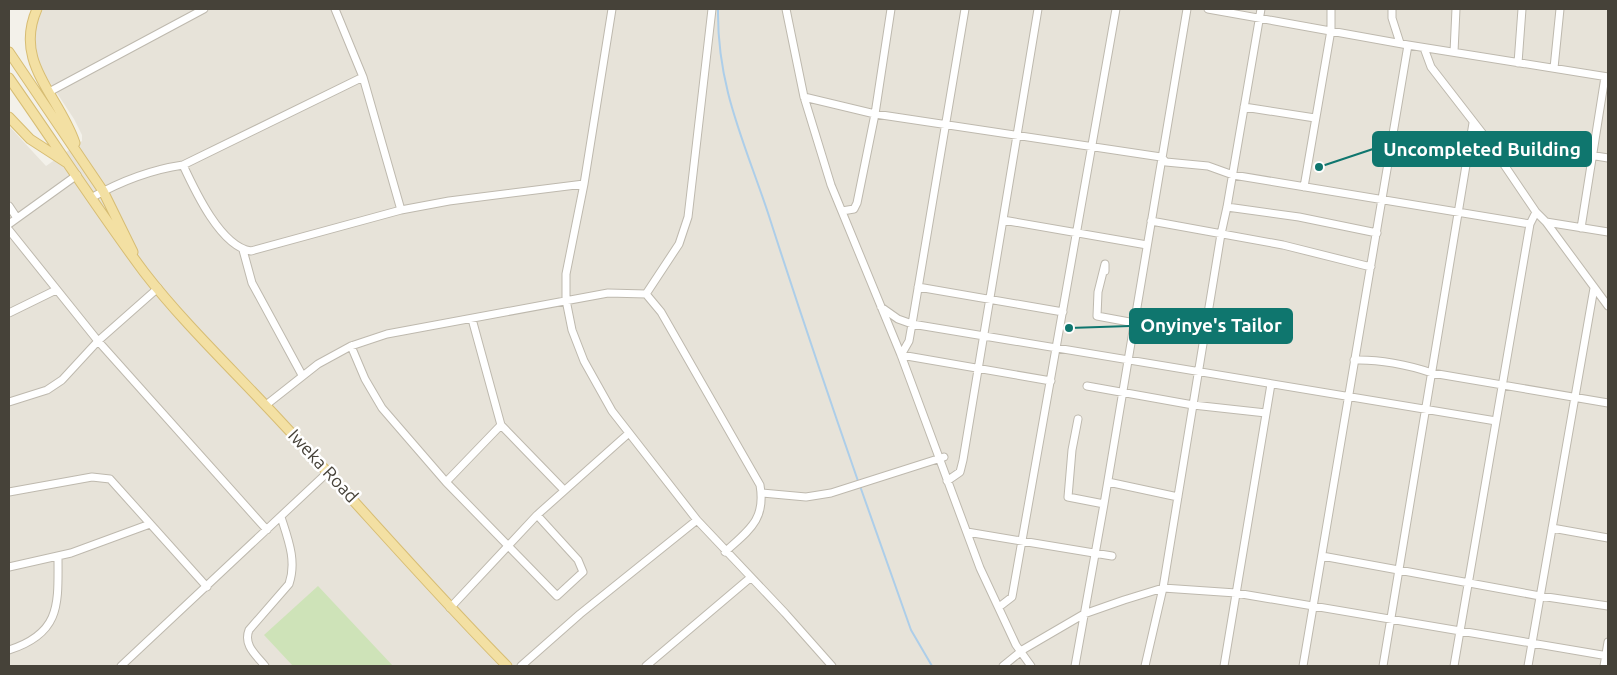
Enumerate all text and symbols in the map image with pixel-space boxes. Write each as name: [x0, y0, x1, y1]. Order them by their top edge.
callout: Uncompleted Building: [1373, 132, 1591, 166]
text: Uncompleted Building: [1383, 138, 1581, 160]
callout: Onyinye's Tailor: [1130, 309, 1292, 343]
text: Onyinye's Tailor: [1140, 314, 1282, 336]
street label: Iweka Road: [285, 425, 363, 506]

